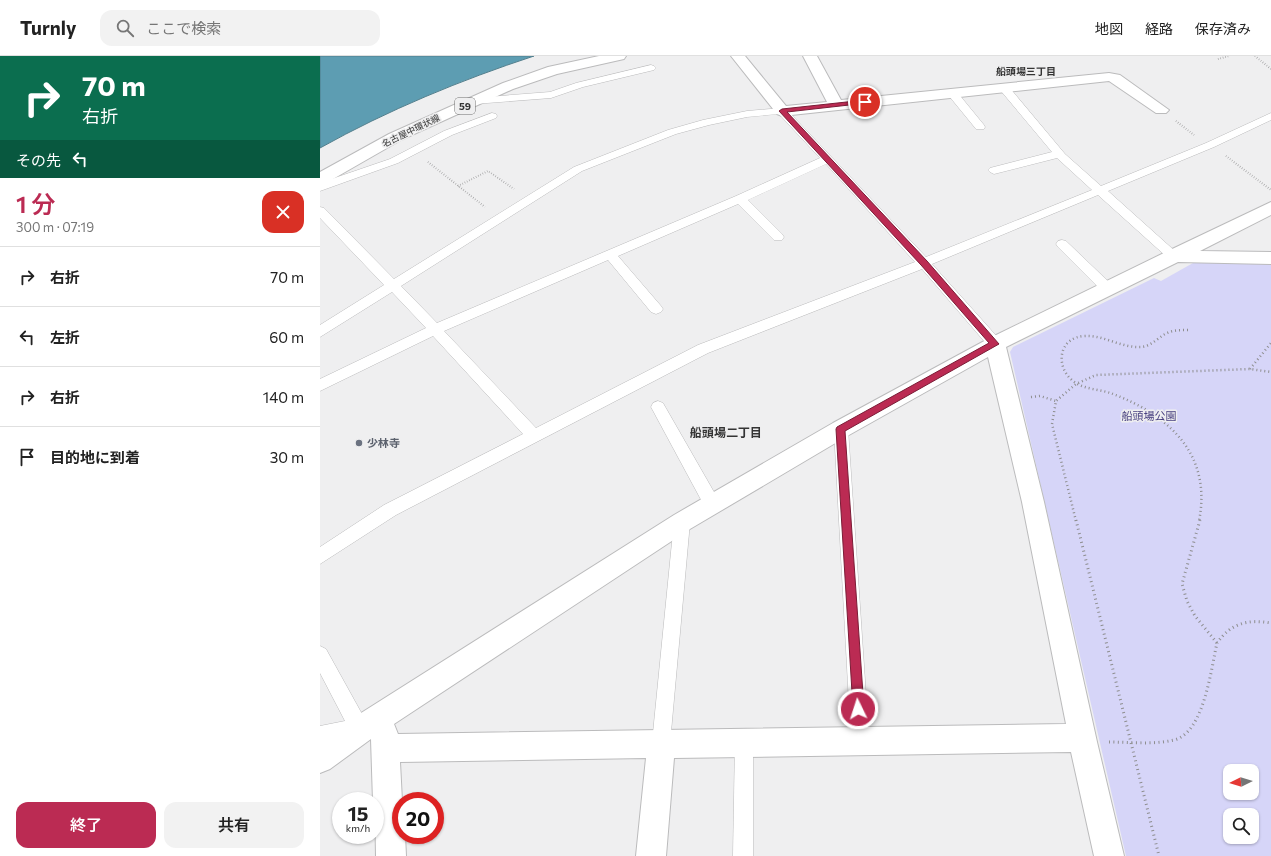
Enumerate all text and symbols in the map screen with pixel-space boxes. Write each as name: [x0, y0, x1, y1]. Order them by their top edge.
search box: [100, 10, 380, 46]
text: Turnly: [20, 16, 76, 39]
icon: search: [114, 17, 136, 39]
text: ここで検索: [146, 19, 221, 37]
text: 地図: [1095, 20, 1123, 37]
text: 経路: [1145, 20, 1173, 37]
text: 保存済み: [1195, 20, 1251, 37]
district label: 船頭場三丁目: [996, 65, 1056, 77]
text: 70 m: [82, 68, 146, 102]
icon: right: [16, 72, 68, 124]
pin: [848, 85, 882, 119]
icon: arrive: [854, 91, 876, 113]
road number: 59: [455, 98, 475, 114]
text: 右折: [82, 105, 118, 127]
street label: 名古屋中環状線: [380, 111, 442, 149]
icon: left: [69, 148, 91, 170]
text: その先: [16, 151, 61, 169]
text: 1 分: [16, 189, 55, 218]
button: close: [262, 191, 304, 233]
text: 300 m · 07:19: [16, 219, 94, 235]
icon: right: [16, 266, 38, 288]
text: 右折: [50, 268, 80, 286]
text: 70 m: [270, 268, 304, 286]
icon: left: [16, 326, 38, 348]
text: 左折: [50, 328, 80, 346]
text: 60 m: [269, 328, 304, 346]
icon: right: [16, 386, 38, 408]
text: 右折: [50, 388, 80, 406]
text: 140 m: [263, 388, 304, 406]
park label: 船頭場公園: [1122, 409, 1177, 422]
district label: 船頭場二丁目: [690, 425, 762, 439]
place label: 少林寺: [367, 436, 400, 449]
marker: 少林寺: [354, 438, 364, 448]
icon: arrive: [16, 446, 38, 468]
text: 目的地に到着: [50, 448, 140, 466]
text: 30 m: [270, 448, 304, 466]
position arrow: [837, 688, 879, 730]
north arrow: [1223, 764, 1259, 800]
map controls: [1223, 764, 1259, 844]
speed limit sign: 20: [392, 792, 444, 844]
text: 15: [348, 801, 368, 825]
button: 終了: [16, 802, 156, 848]
button: 共有: [164, 802, 304, 848]
button: search: [1223, 808, 1259, 844]
text: km/h: [346, 822, 370, 834]

